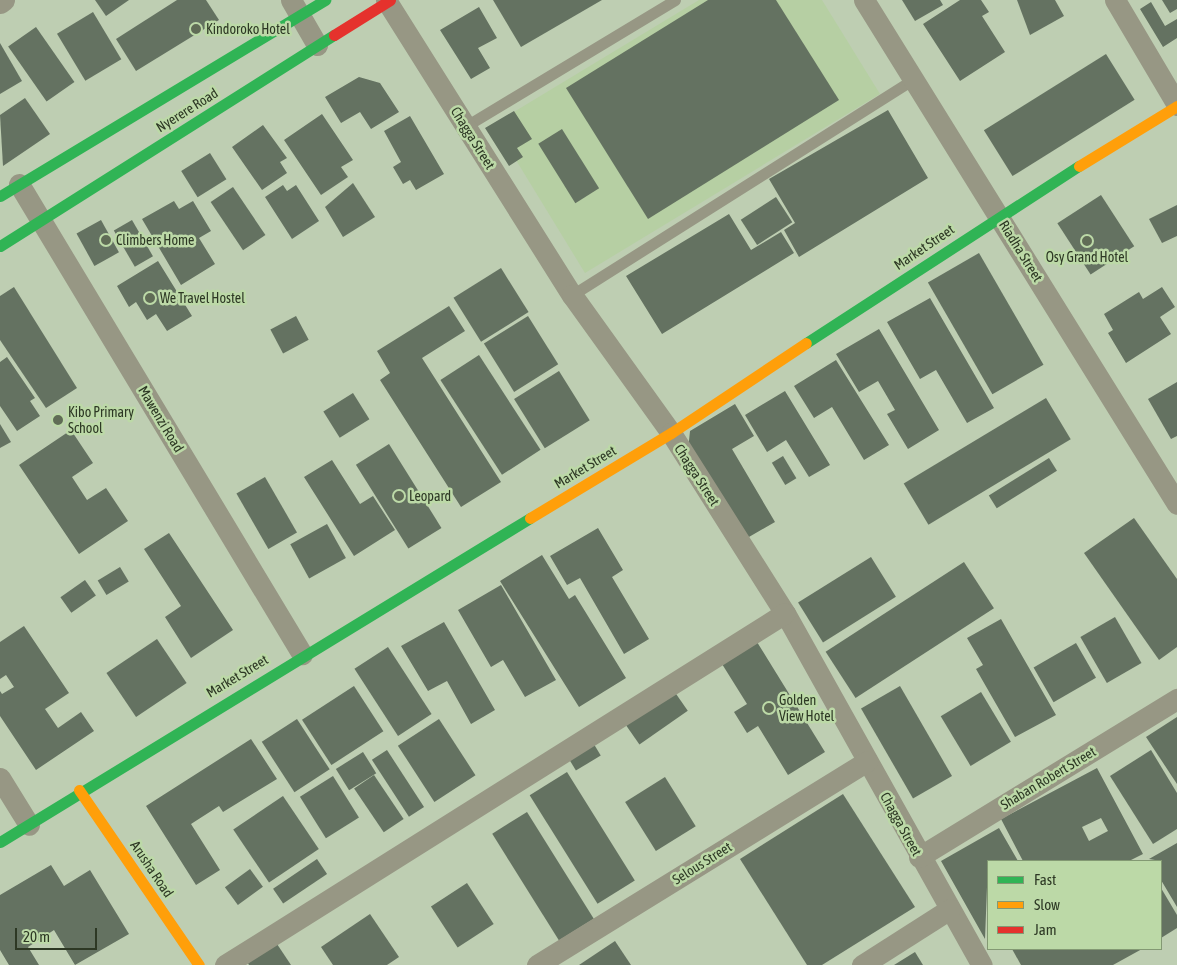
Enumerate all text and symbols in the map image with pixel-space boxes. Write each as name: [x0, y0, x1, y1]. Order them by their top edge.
place label: Kindoroko Hotel: [206, 21, 290, 37]
marker: Kindoroko Hotel: [190, 23, 202, 35]
street label: Nyerere Road: [153, 84, 221, 136]
street label: Chagga Street: [447, 104, 499, 172]
street label: Riadha Street: [996, 217, 1046, 285]
street label: Market Street: [891, 221, 957, 273]
place label: Climbers Home: [116, 232, 194, 248]
marker: Climbers Home: [100, 234, 112, 246]
marker: Osy Grand Hotel: [1081, 235, 1093, 247]
place label: Osy Grand Hotel: [1046, 249, 1128, 265]
place label: We Travel Hostel: [160, 290, 245, 306]
marker: We Travel Hostel: [144, 292, 156, 304]
street label: Mawenzi Road: [135, 383, 187, 455]
place label: Kibo Primary School: [68, 404, 134, 437]
marker: Kibo Primary School: [52, 414, 64, 426]
street label: Chagga Street: [671, 441, 723, 509]
street label: Market Street: [551, 442, 619, 492]
place label: Leopard: [409, 488, 451, 504]
marker: Leopard: [393, 490, 405, 502]
street label: Market Street: [203, 651, 271, 701]
place label: Golden View Hotel: [779, 692, 834, 724]
marker: Golden View Hotel: [763, 702, 775, 714]
street label: Shaban Robert Street: [997, 743, 1099, 813]
street label: Chagga Street: [877, 789, 925, 859]
street label: Arusha Road: [127, 838, 177, 900]
street label: Selous Street: [669, 838, 735, 888]
legend: [987, 860, 1162, 950]
text: Fast: [1034, 871, 1056, 888]
text: Slow: [1034, 896, 1060, 913]
scale bar: [18, 918, 100, 950]
text: Jam: [1034, 921, 1057, 938]
text: 20 m: [23, 928, 50, 945]

